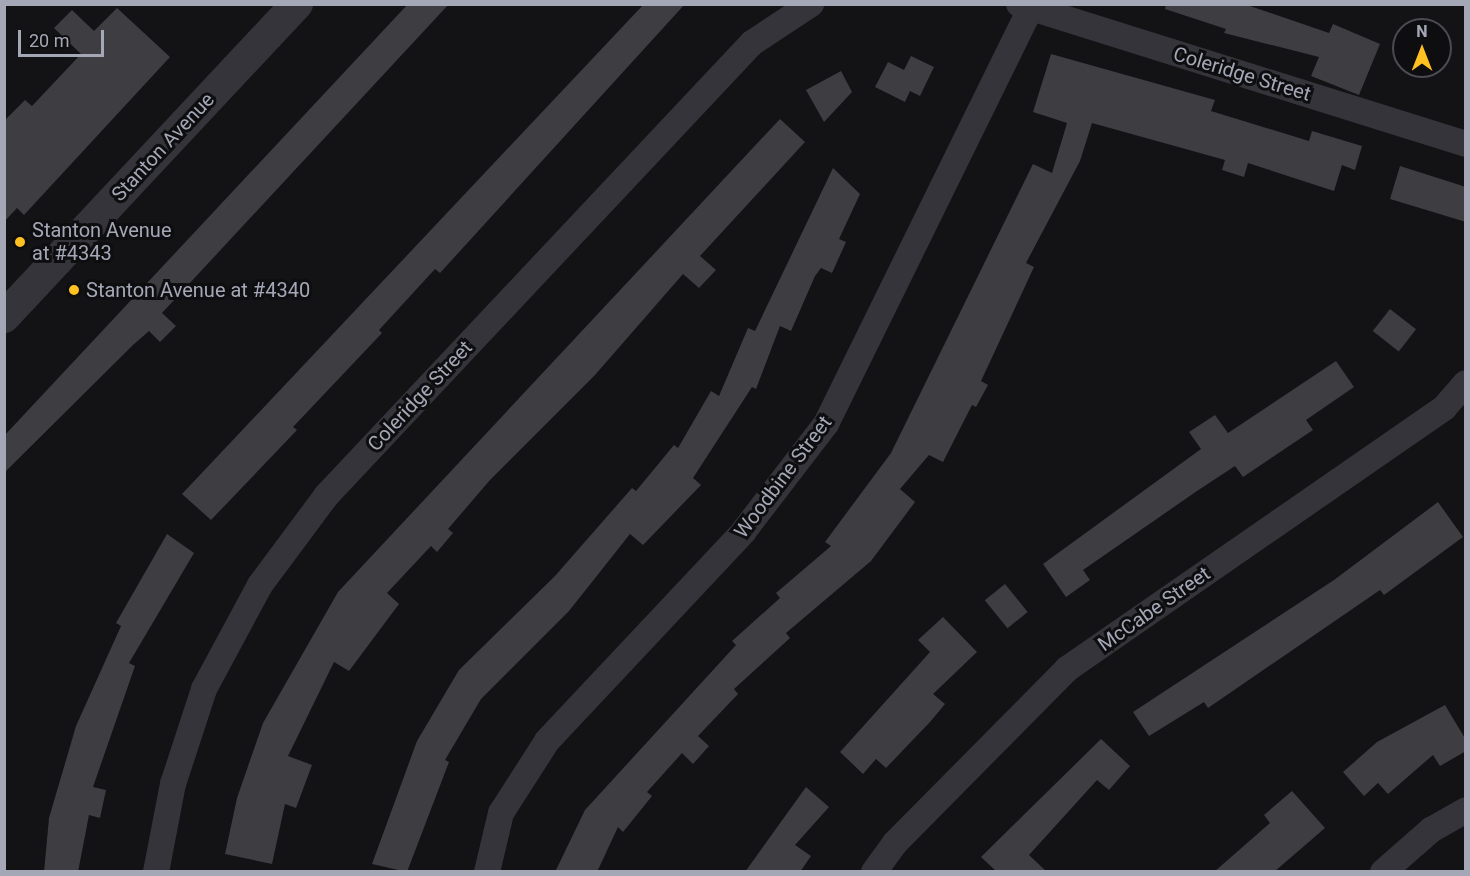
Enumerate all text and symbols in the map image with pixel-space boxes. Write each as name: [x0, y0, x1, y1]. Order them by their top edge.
scale bar: [21, 18, 106, 56]
north arrow: [1392, 18, 1452, 78]
text: N: [1416, 22, 1428, 41]
text: 20 m: [29, 30, 69, 51]
street label: Coleridge Street: [1170, 42, 1314, 106]
street label: Stanton Avenue: [107, 88, 219, 206]
place label: Stanton Avenue at #4343: [32, 219, 172, 266]
marker: Stanton Avenue at #4343: [13, 235, 27, 249]
place label: Stanton Avenue at #4340: [86, 278, 310, 302]
marker: Stanton Avenue at #4340: [67, 283, 81, 297]
street label: Coleridge Street: [363, 336, 477, 456]
street label: Woodbine Street: [729, 411, 837, 543]
street label: McCabe Street: [1093, 561, 1215, 657]

